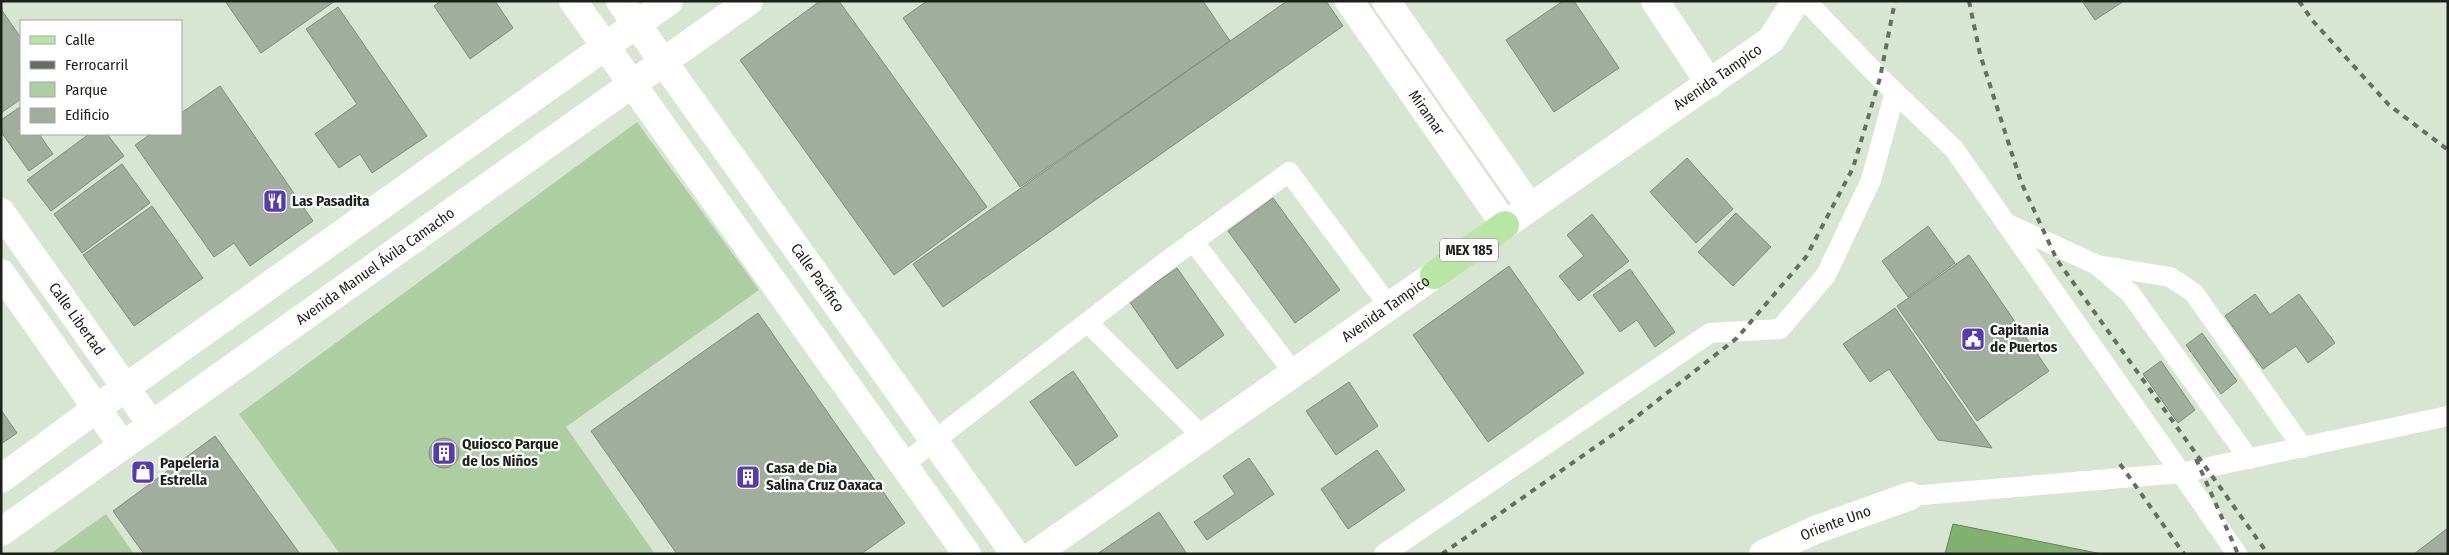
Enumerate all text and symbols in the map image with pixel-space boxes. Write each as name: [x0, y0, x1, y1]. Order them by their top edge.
legend: [20, 20, 182, 135]
text: Calle: [65, 31, 95, 49]
street label: Avenida Tampico: [1670, 40, 1765, 114]
text: Ferrocarril: [65, 56, 128, 74]
text: Parque: [65, 81, 108, 99]
street label: Miramar: [1405, 87, 1449, 139]
text: Edificio: [65, 106, 110, 124]
restaurant icon: Las Pasadita: [262, 188, 288, 214]
place label: Las Pasadita: [292, 192, 370, 210]
street label: Avenida Manuel Ávila Camacho: [292, 204, 458, 329]
road number: MEX 185: [1440, 238, 1498, 262]
street label: Calle Pacífico: [787, 240, 848, 316]
street label: Avenida Tampico: [1338, 272, 1433, 346]
street label: Calle Libertad: [45, 279, 109, 359]
place label: Capitania de Puertos: [1990, 321, 2058, 356]
public building icon: Capitania de Puertos: [1960, 326, 1986, 352]
place label: Quiosco Parque de los Niños: [462, 435, 559, 470]
building icon: Quiosco Parque de los Niños: [431, 440, 457, 466]
place label: Papeleria Estrella: [160, 454, 220, 489]
shop icon: Papeleria Estrella: [130, 459, 156, 485]
place label: Casa de Dia Salina Cruz Oaxaca: [766, 459, 883, 494]
building icon: Casa de Dia Salina Cruz Oaxaca: [735, 464, 761, 490]
street label: Oriente Uno: [1797, 502, 1873, 545]

